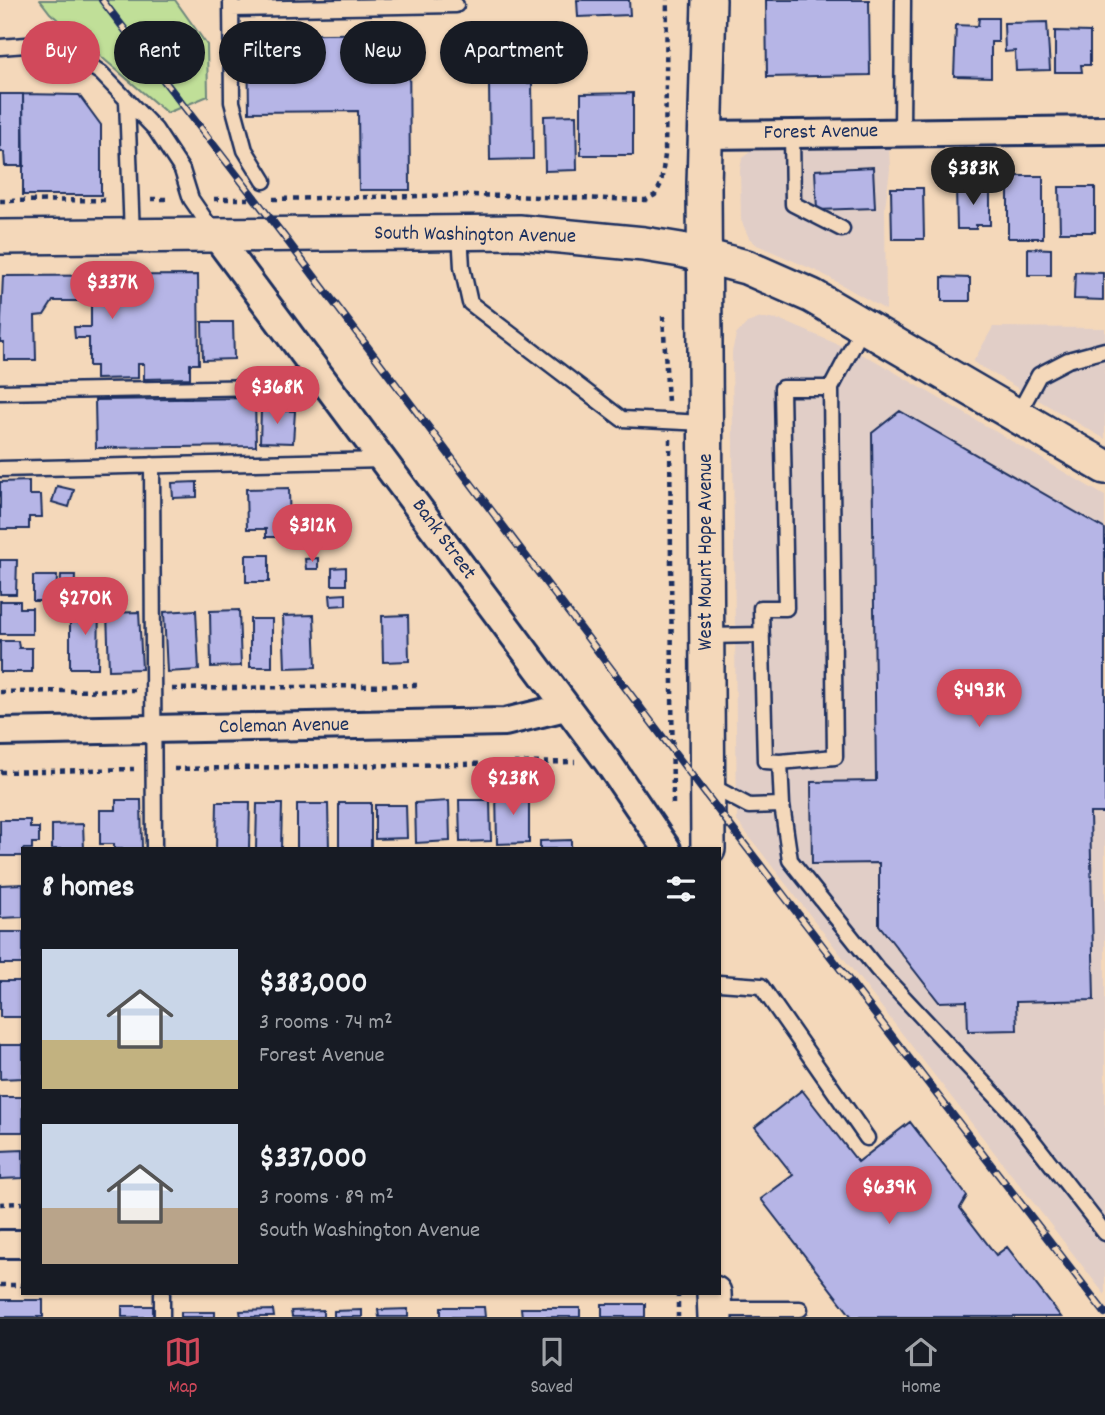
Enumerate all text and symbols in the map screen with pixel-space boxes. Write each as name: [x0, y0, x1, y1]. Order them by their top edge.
chip: Buy: [21, 21, 100, 84]
chip: Rent: [114, 21, 205, 84]
chip: Filters: [219, 21, 326, 84]
chip: New: [340, 21, 426, 84]
chip: Apartment: [440, 21, 588, 84]
street label: Forest Avenue: [763, 117, 879, 149]
pin: $383K: [924, 148, 1022, 207]
text: $383K: [947, 153, 999, 186]
street label: South Washington Avenue: [374, 219, 576, 253]
pin: $337K: [63, 262, 161, 321]
text: $337K: [86, 267, 138, 300]
pin: $368K: [228, 366, 326, 426]
text: $368K: [251, 372, 304, 405]
street label: West Mount Hope Avenue: [692, 454, 722, 650]
street label: Bank Street: [403, 493, 483, 587]
pin: $312K: [263, 504, 361, 564]
text: $312K: [288, 510, 336, 543]
pin: $270K: [36, 578, 134, 637]
text: $270K: [58, 583, 112, 616]
pin: $493K: [930, 670, 1028, 729]
text: $493K: [953, 675, 1005, 708]
street label: Coleman Avenue: [219, 711, 349, 743]
pin: $238K: [464, 758, 562, 817]
text: $238K: [487, 763, 539, 796]
text: 8 homes: [42, 868, 134, 911]
icon: filters: [662, 870, 700, 908]
text: $383,000: [259, 964, 368, 1007]
icon: home: [98, 977, 182, 1061]
text: 3 rooms · 74 m²: [259, 1007, 393, 1040]
text: Forest Avenue: [259, 1040, 385, 1073]
text: $337,000: [259, 1139, 367, 1182]
icon: home: [98, 1152, 182, 1236]
pin: $639K: [840, 1166, 938, 1226]
text: $639K: [862, 1172, 916, 1205]
text: 3 rooms · 89 m²: [259, 1182, 394, 1215]
text: South Washington Avenue: [259, 1215, 480, 1248]
tab: Map: [164, 1333, 202, 1402]
tab: Saved: [530, 1333, 573, 1402]
tab: Home: [901, 1333, 941, 1402]

